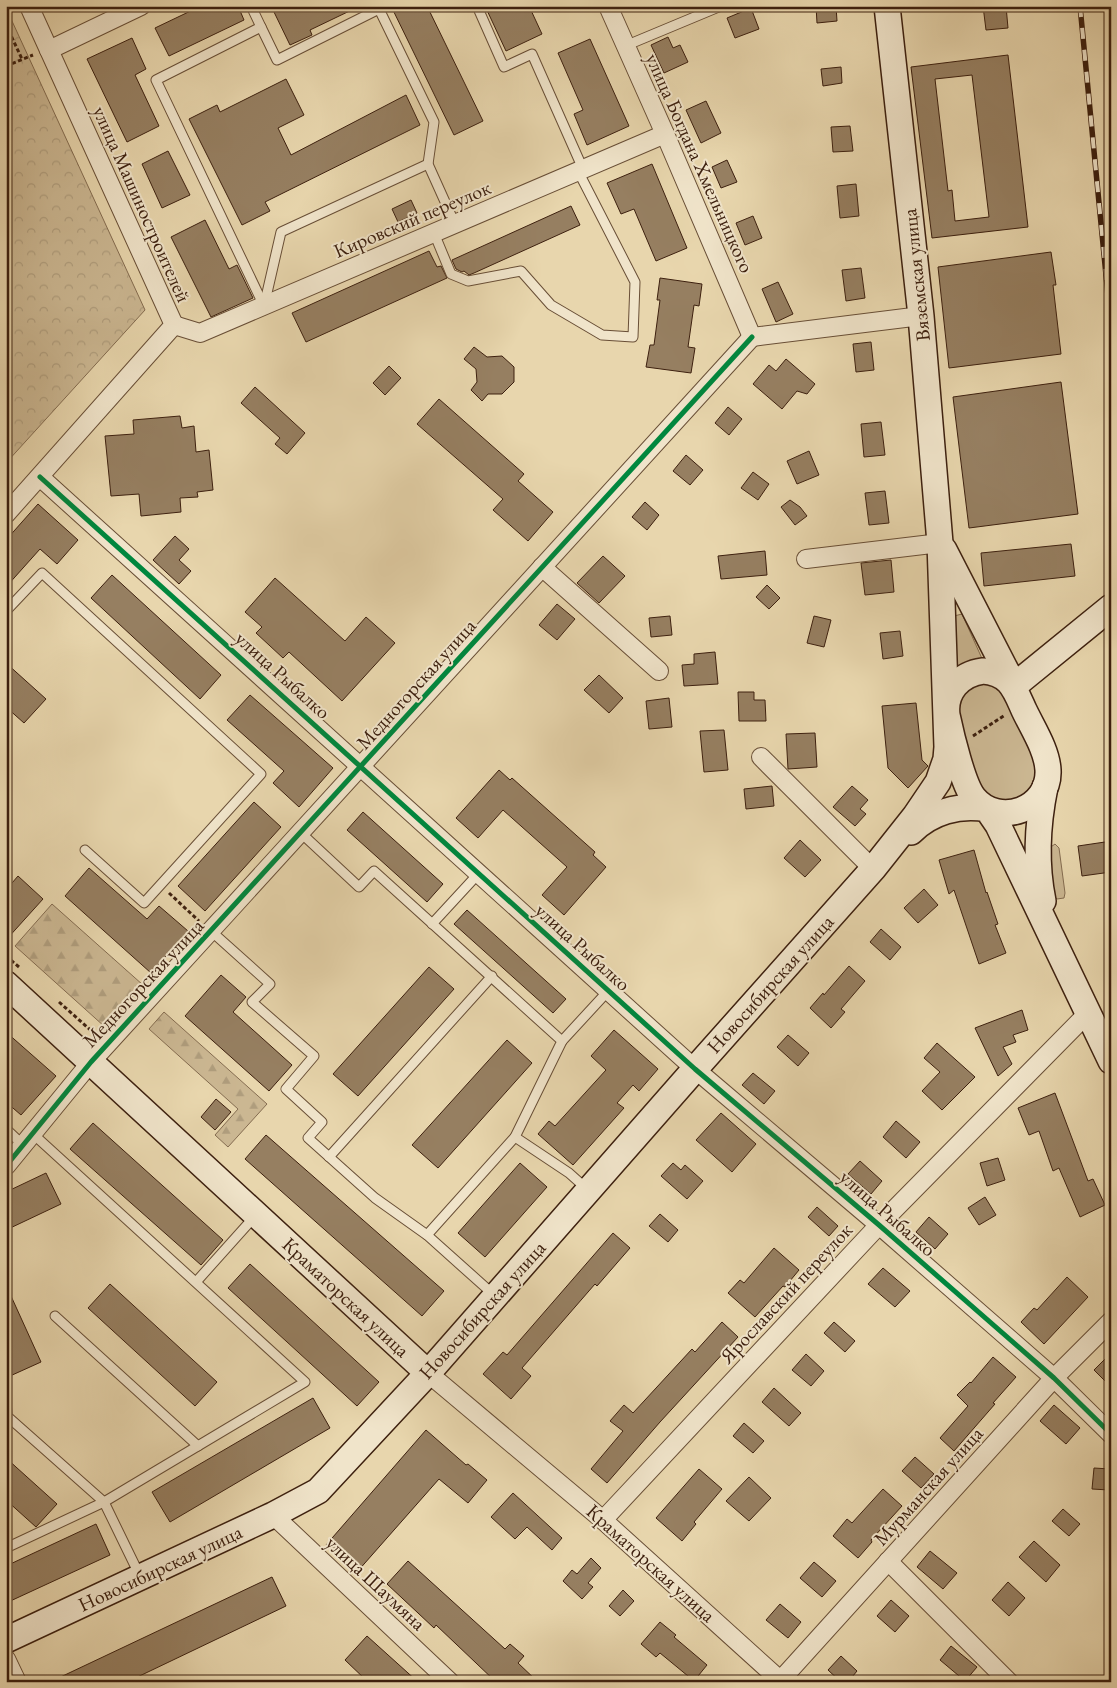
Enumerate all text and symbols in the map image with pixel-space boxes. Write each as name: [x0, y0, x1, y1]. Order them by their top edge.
street label: улица Богдана Хмельницкого: [640, 49, 760, 277]
street label: улица Машиностроителей: [87, 102, 197, 307]
street label: Кировский переулок: [329, 174, 495, 264]
street label: Вяземская улица: [896, 207, 936, 343]
street label: Медногорская улица: [350, 613, 482, 755]
street label: улица Рыбалко: [230, 625, 336, 725]
street label: улица Рыбалко: [530, 897, 636, 997]
street label: Новосибирская улица: [701, 909, 839, 1059]
street label: Медногорская улица: [77, 913, 209, 1053]
street label: улица Рыбалко: [834, 1164, 942, 1262]
street label: Ярославский переулок: [713, 1217, 858, 1370]
street label: Краматорская улица: [277, 1231, 415, 1363]
street label: Новосибирская улица: [413, 1235, 551, 1385]
street label: Мурманская улица: [868, 1421, 988, 1551]
street label: Краматорская улица: [581, 1498, 721, 1628]
street label: Новосибирская улица: [74, 1519, 246, 1617]
street label: улица Шаумяна: [320, 1530, 432, 1636]

